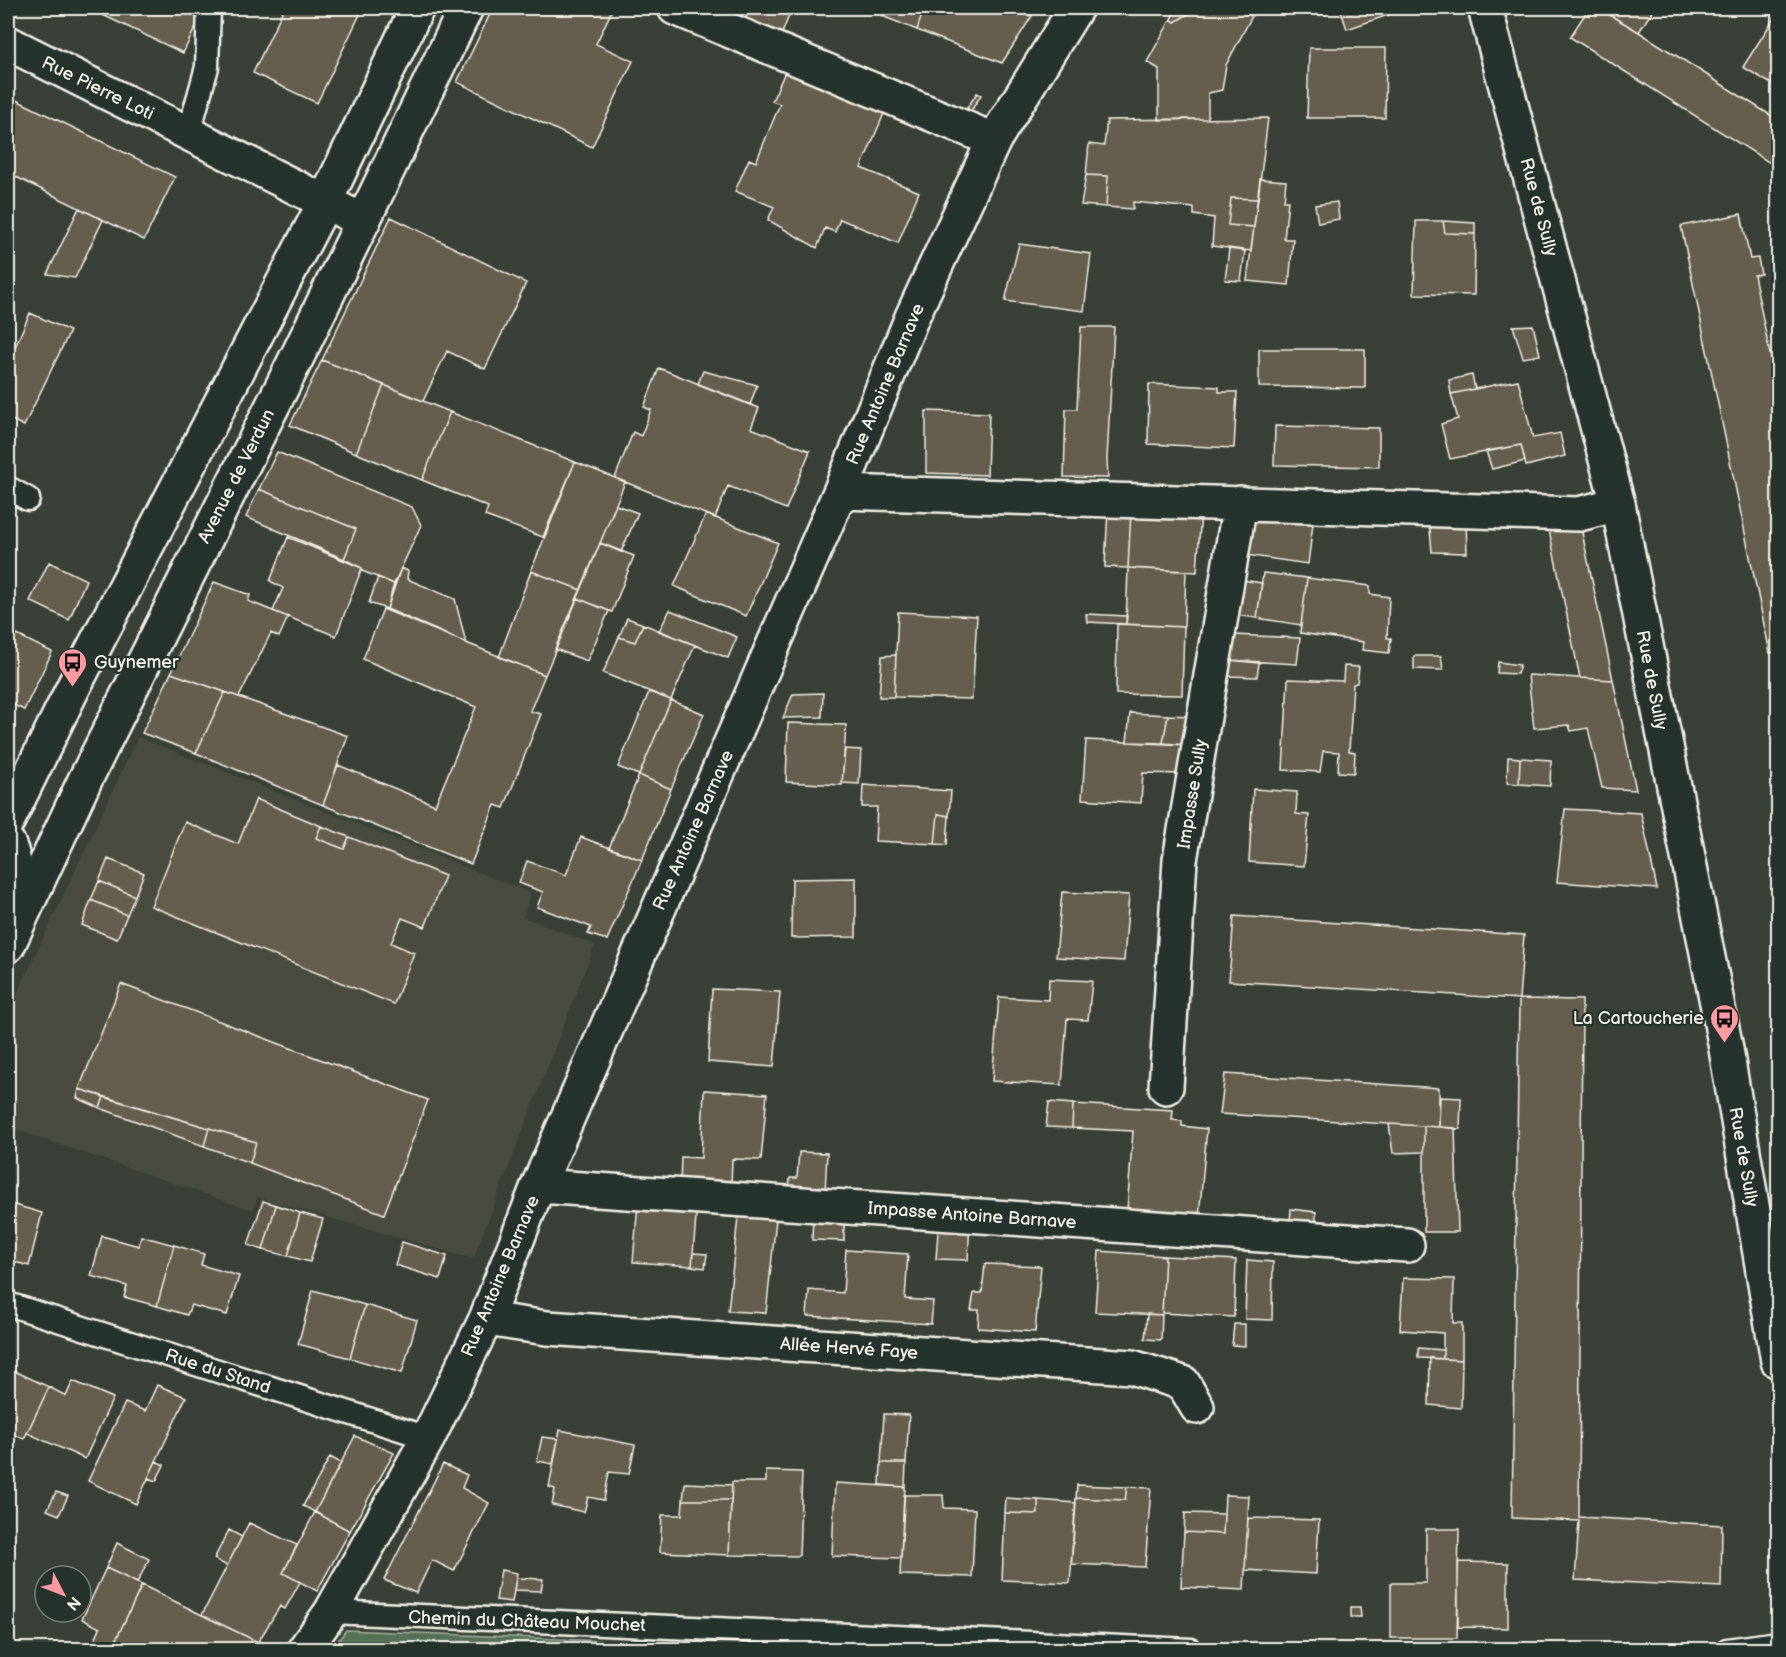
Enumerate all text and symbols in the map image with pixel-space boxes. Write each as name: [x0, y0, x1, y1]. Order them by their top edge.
street label: Rue Pierre Loti: [38, 52, 157, 125]
street label: Rue de Sully: [1515, 156, 1562, 259]
street label: Rue Antoine Barnave: [842, 300, 929, 468]
street label: Avenue de Verdun: [194, 406, 279, 547]
street label: Rue de Sully: [1632, 629, 1672, 732]
bus stop icon: Guynemer: [57, 646, 89, 688]
place label: Guynemer: [94, 652, 179, 673]
street label: Impasse Sully: [1173, 737, 1212, 851]
street label: Rue Antoine Barnave: [649, 747, 738, 914]
bus stop icon: La Cartoucherie: [1709, 1002, 1741, 1044]
place label: La Cartoucherie: [1573, 1008, 1704, 1029]
street label: Rue de Sully: [1724, 1106, 1763, 1209]
street label: Rue Antoine Barnave: [457, 1192, 544, 1360]
street label: Impasse Antoine Barnave: [867, 1198, 1077, 1233]
street label: Allée Hervé Faye: [779, 1333, 919, 1364]
street label: Rue du Stand: [162, 1345, 273, 1398]
north arrow: [33, 1564, 93, 1624]
text: N: [62, 1592, 84, 1614]
street label: Chemin du Château Mouchet: [408, 1607, 647, 1636]

